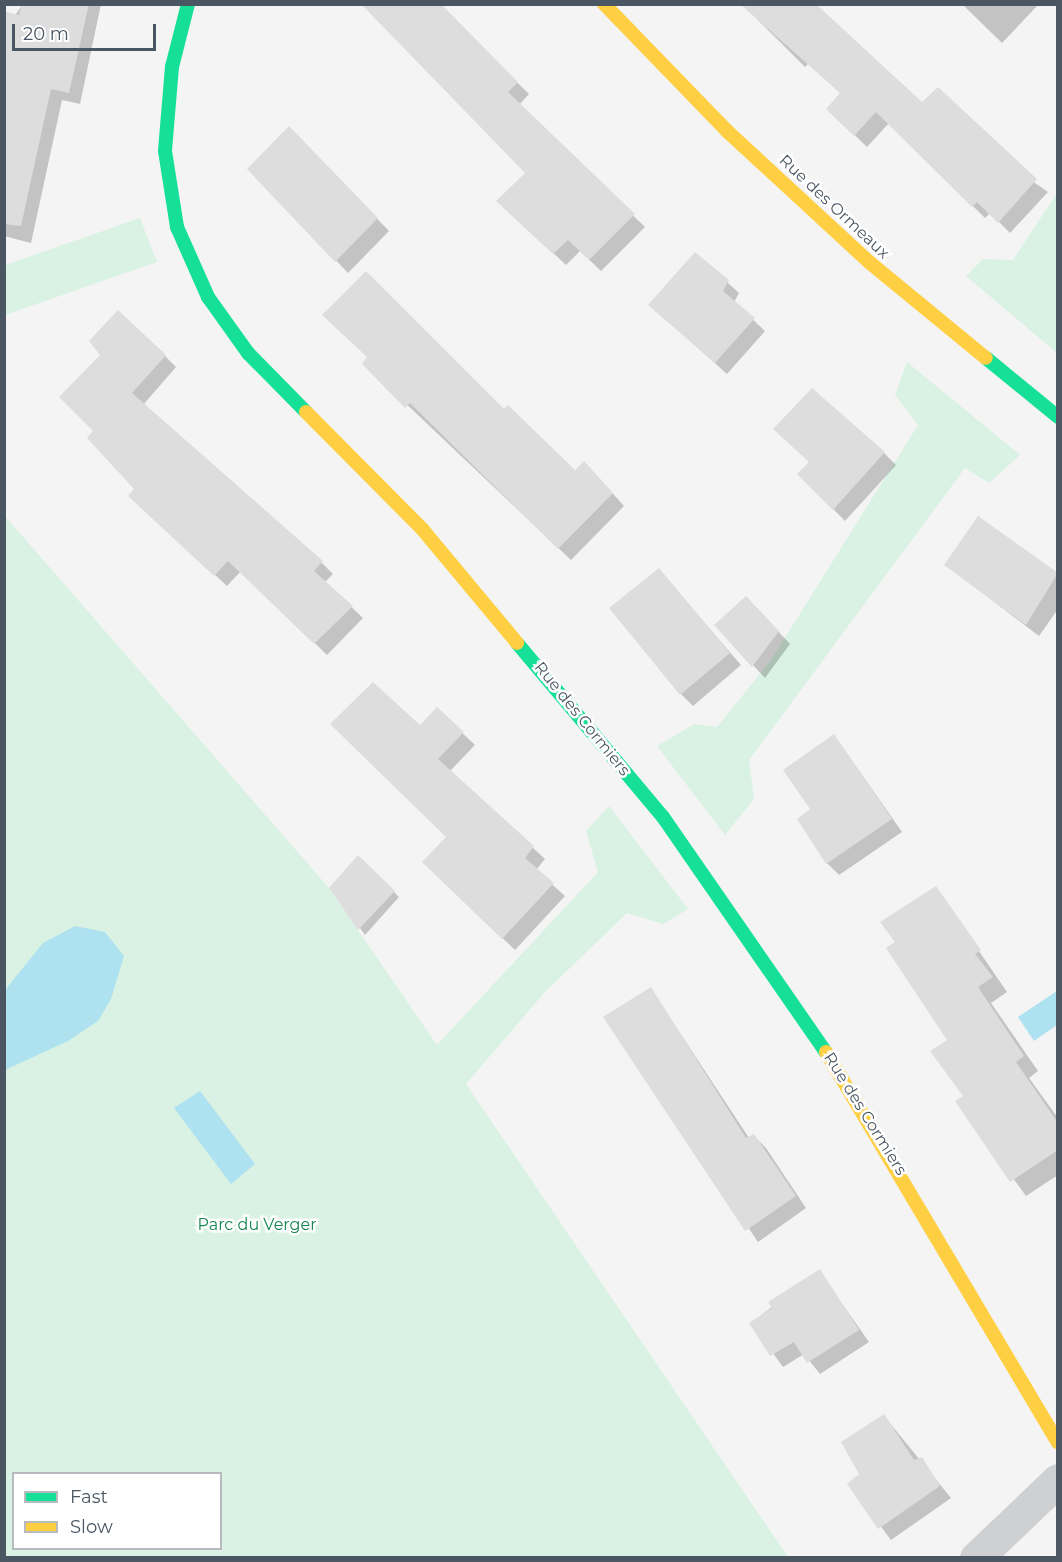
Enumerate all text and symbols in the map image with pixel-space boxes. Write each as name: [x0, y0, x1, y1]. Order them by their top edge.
scale bar: [15, 12, 159, 50]
text: 20 m: [23, 23, 69, 45]
street label: Rue des Ormeaux: [775, 151, 893, 263]
street label: Rue des Cormiers: [530, 658, 634, 780]
street label: Rue des Cormiers: [819, 1049, 911, 1179]
park label: Parc du Verger: [197, 1215, 317, 1235]
legend: [12, 1472, 222, 1550]
text: Fast: [70, 1486, 108, 1508]
text: Slow: [70, 1516, 113, 1538]

